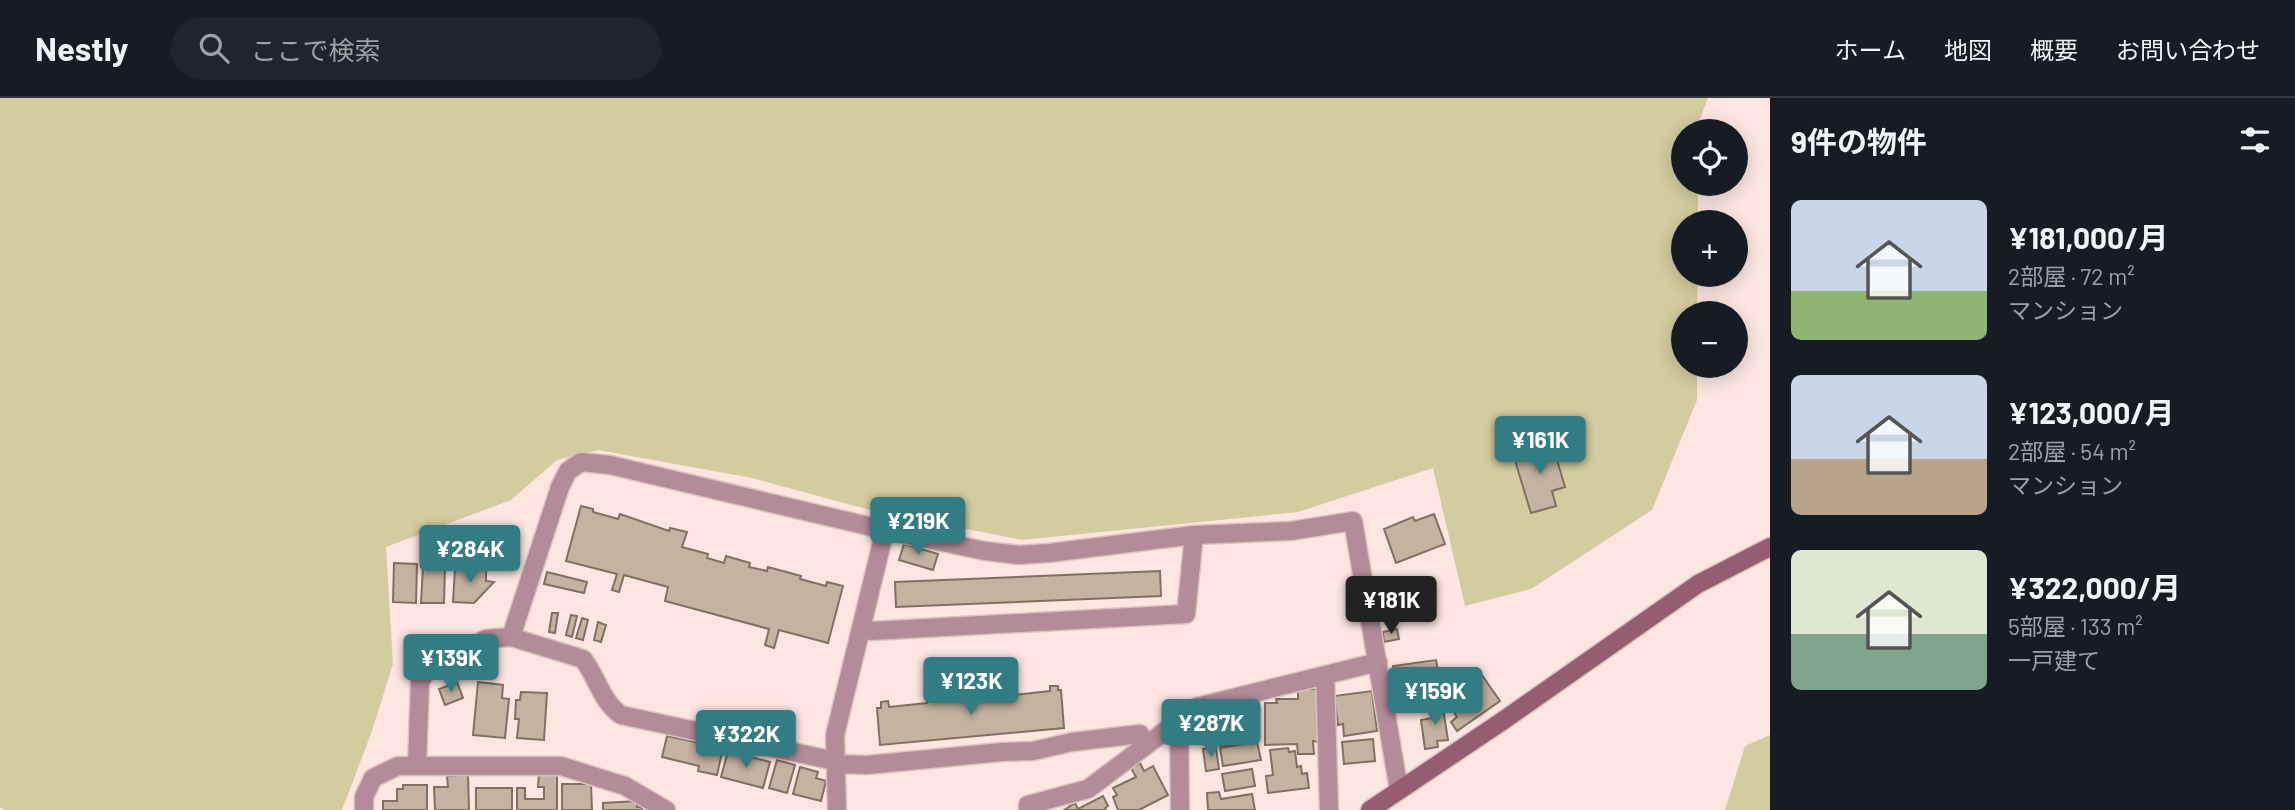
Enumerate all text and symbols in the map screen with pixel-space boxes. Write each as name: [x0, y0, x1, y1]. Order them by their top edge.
search box: [171, 17, 661, 80]
text: Nestly: [35, 28, 129, 68]
icon: search: [195, 29, 233, 67]
text: ここで検索: [251, 34, 381, 65]
text: ホーム: [1835, 35, 1906, 64]
text: 地図: [1944, 35, 1992, 64]
text: 概要: [2030, 35, 2078, 64]
text: お問い合わせ: [2116, 35, 2260, 64]
map controls: [1671, 119, 1748, 378]
button: locate: [1671, 119, 1748, 196]
icon: filters: [2236, 121, 2274, 159]
text: 9件の物件: [1791, 123, 1927, 159]
button: +: [1671, 210, 1748, 287]
text: ¥181,000/月: [2008, 219, 2168, 255]
icon: home: [1847, 228, 1931, 312]
text: 2部屋 · 72 m²: [2008, 262, 2135, 290]
text: マンション: [2008, 296, 2123, 324]
button: −: [1671, 301, 1748, 378]
text: ¥123,000/月: [2008, 394, 2174, 430]
icon: home: [1847, 403, 1931, 487]
pin: ¥161K: [1491, 416, 1589, 476]
text: ¥161K: [1511, 425, 1569, 453]
text: 2部屋 · 54 m²: [2008, 437, 2136, 465]
text: マンション: [2008, 471, 2123, 499]
pin: ¥219K: [869, 498, 967, 557]
text: ¥219K: [886, 506, 950, 534]
pin: ¥284K: [421, 526, 519, 585]
text: ¥284K: [435, 534, 505, 562]
text: ¥322,000/月: [2008, 569, 2181, 605]
pin: ¥181K: [1342, 576, 1440, 636]
icon: home: [1847, 578, 1931, 662]
text: ¥181K: [1362, 585, 1420, 613]
text: 5部屋 · 133 m²: [2008, 612, 2143, 640]
pin: ¥139K: [402, 634, 500, 694]
text: ¥139K: [420, 643, 482, 671]
text: 一戸建て: [2008, 646, 2100, 674]
pin: ¥123K: [922, 658, 1020, 717]
text: ¥123K: [939, 666, 1003, 694]
pin: ¥159K: [1386, 668, 1484, 727]
text: ¥159K: [1404, 676, 1466, 704]
pin: ¥287K: [1162, 700, 1260, 759]
text: ¥287K: [1178, 708, 1244, 736]
pin: ¥322K: [697, 710, 795, 770]
text: ¥322K: [712, 719, 780, 747]

